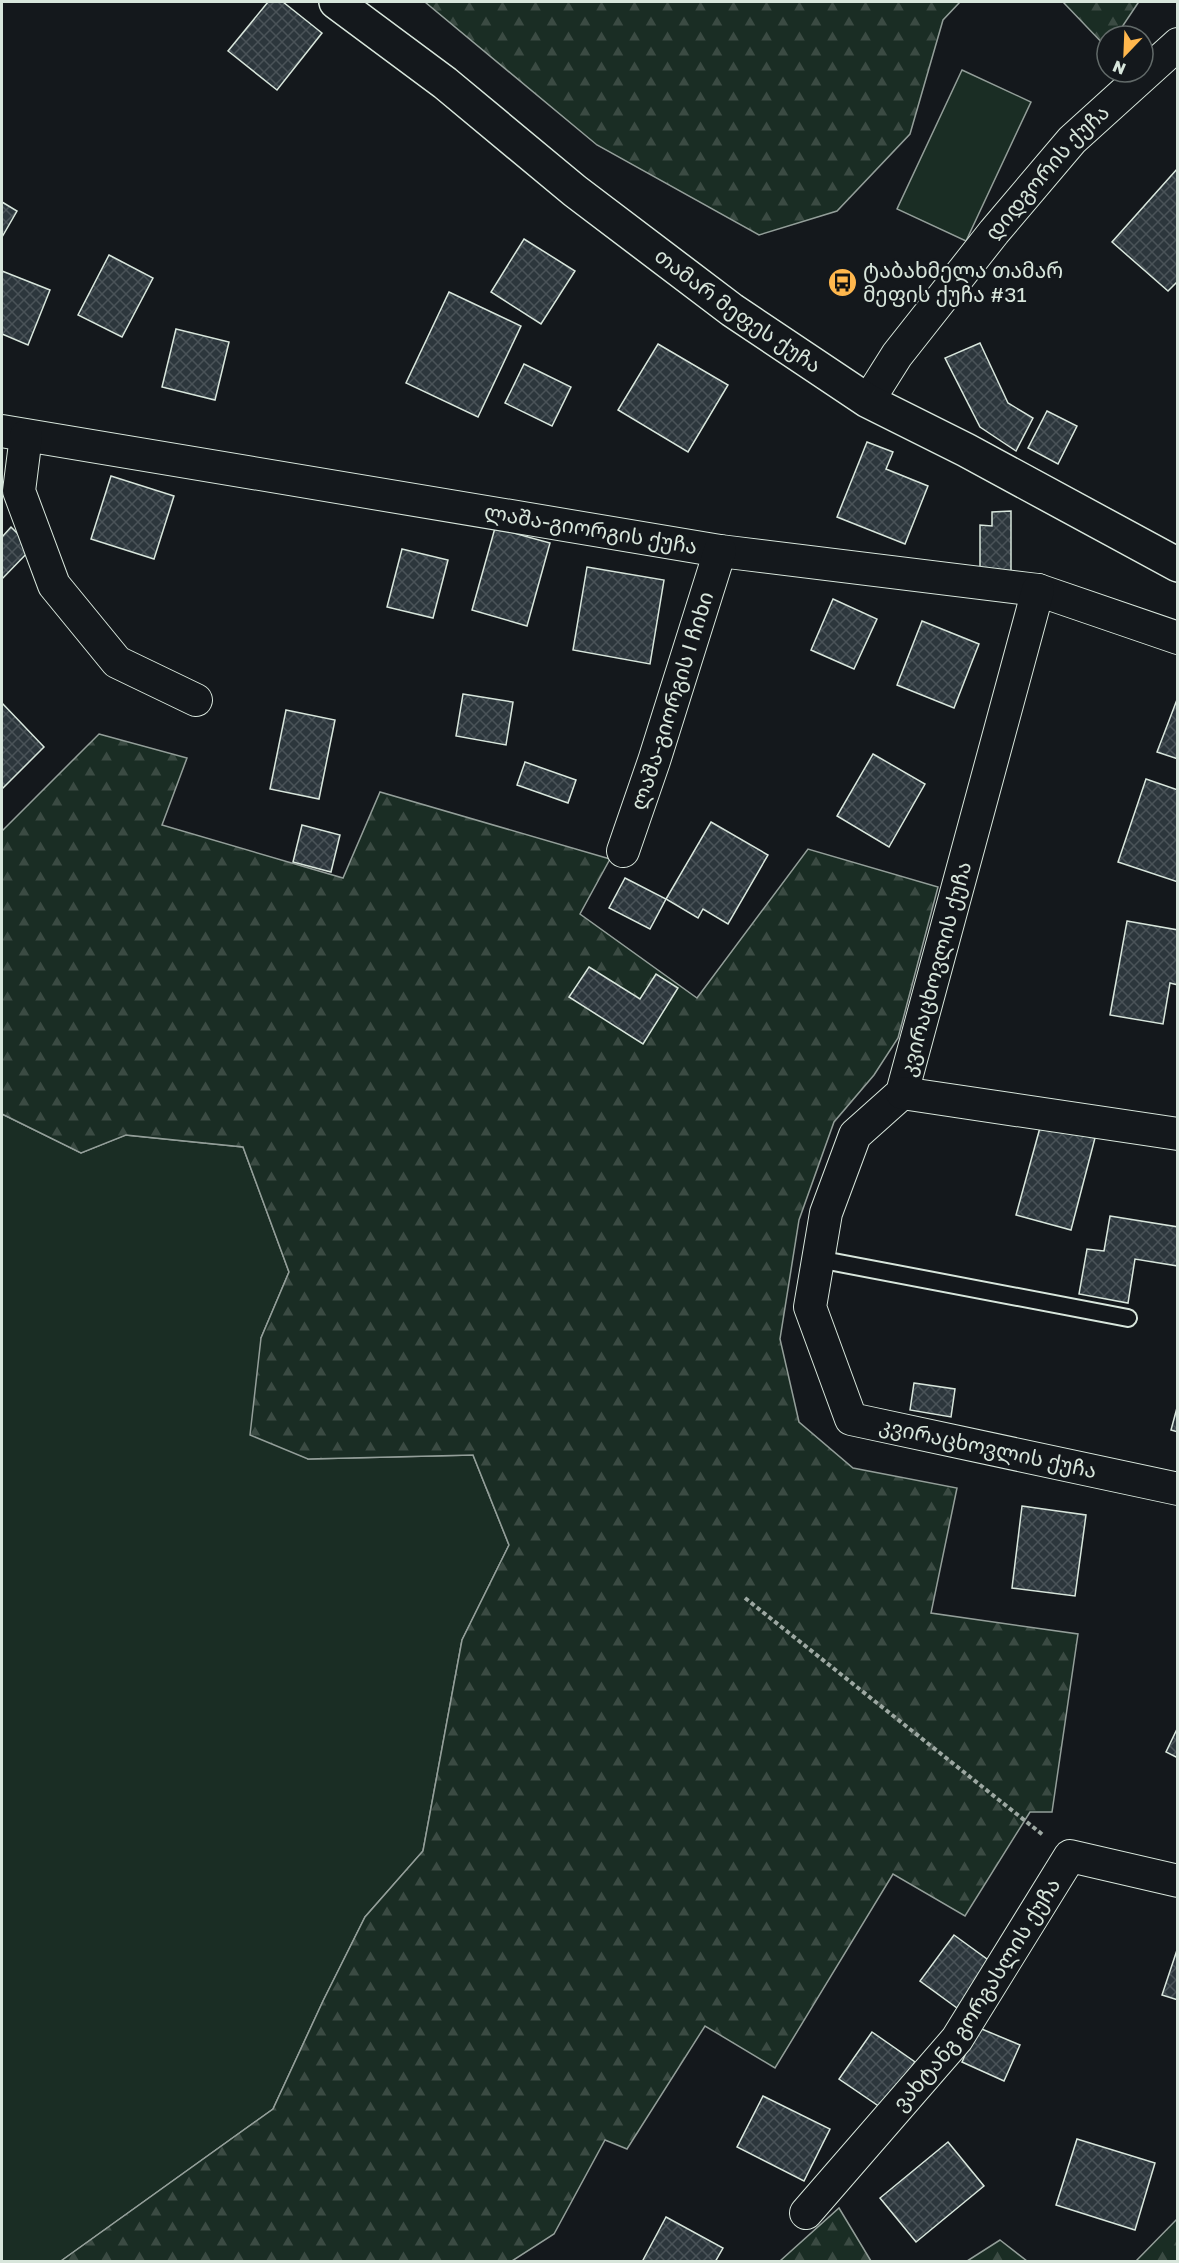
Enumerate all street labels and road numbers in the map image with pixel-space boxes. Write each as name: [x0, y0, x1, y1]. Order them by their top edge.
street label: დიდგორის ქუჩა: [979, 99, 1114, 246]
street label: თამარ მეფეს ქუჩა: [650, 242, 826, 378]
street label: ლაშა-გიორგის ქუჩა: [482, 498, 699, 559]
street label: ლაშა-გიორგის I ჩიხი: [624, 588, 718, 813]
street label: კვირაცხოვლის ქუჩა: [894, 858, 977, 1079]
street label: კვირაცხოვლის ქუჩა: [877, 1411, 1099, 1483]
street label: ვახტანგ გორგასლის ქუჩა: [887, 1873, 1065, 2116]

